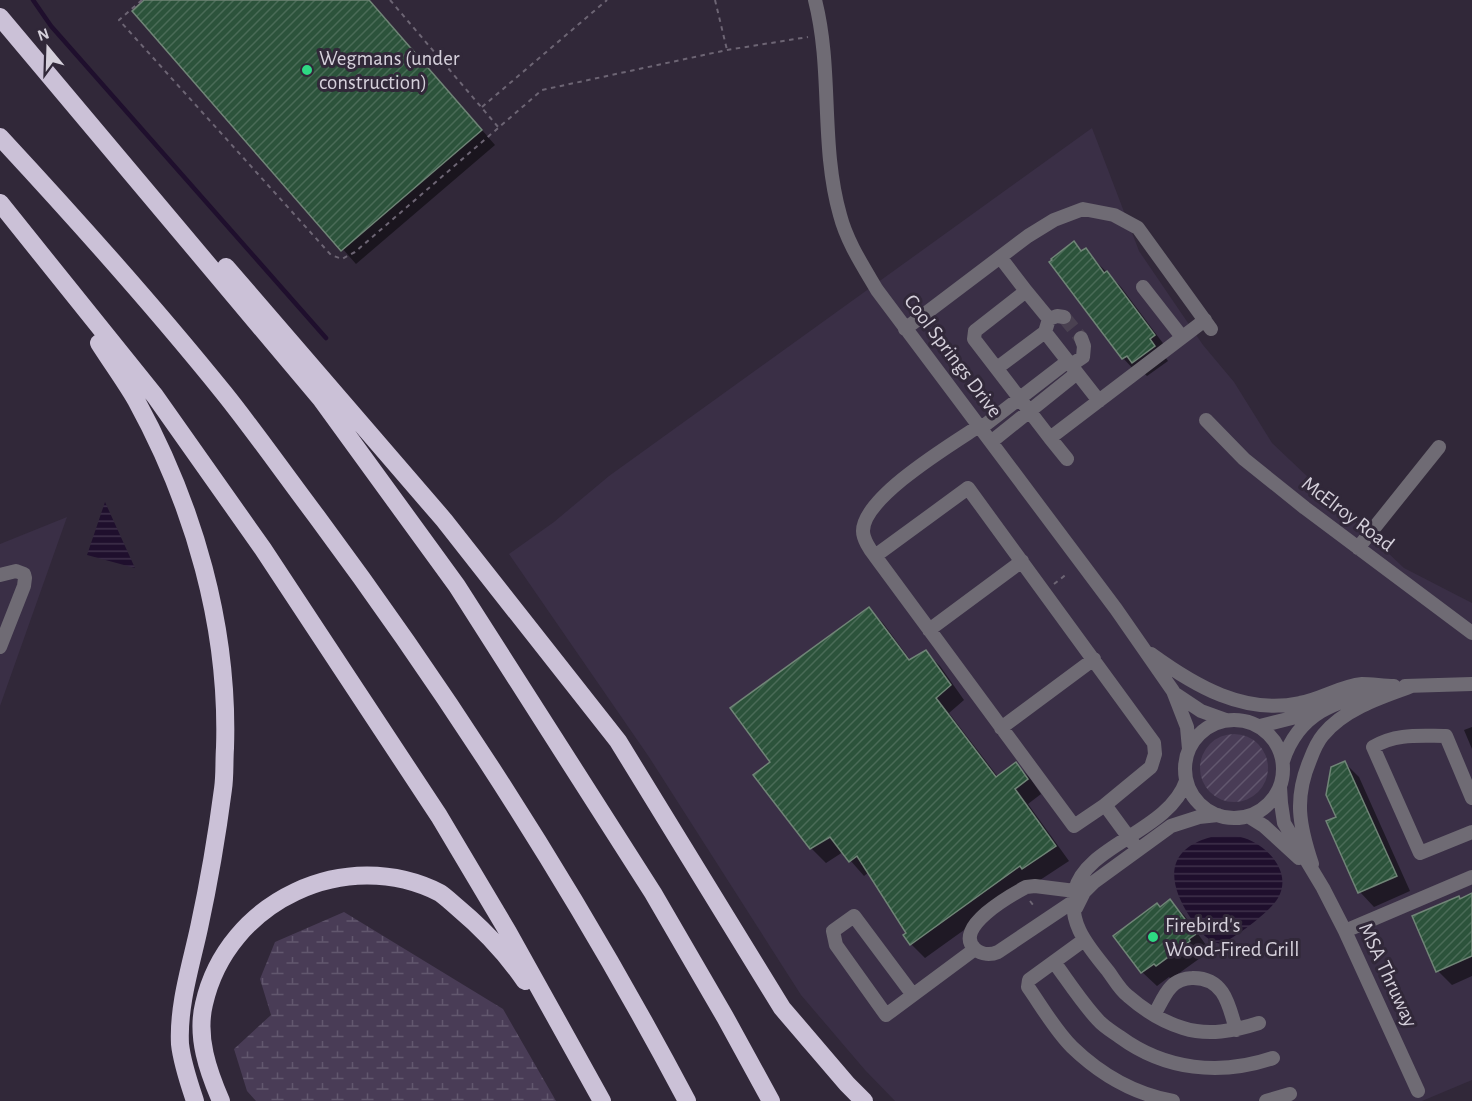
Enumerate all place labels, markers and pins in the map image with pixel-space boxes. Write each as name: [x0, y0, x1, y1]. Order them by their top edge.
place label: Wegmans (under construction): [319, 48, 460, 93]
marker: Wegmans (under construction): [300, 63, 314, 77]
place label: Firebird's Wood-Fired Grill: [1165, 915, 1300, 960]
marker: Firebird's Wood-Fired Grill: [1146, 930, 1160, 944]

